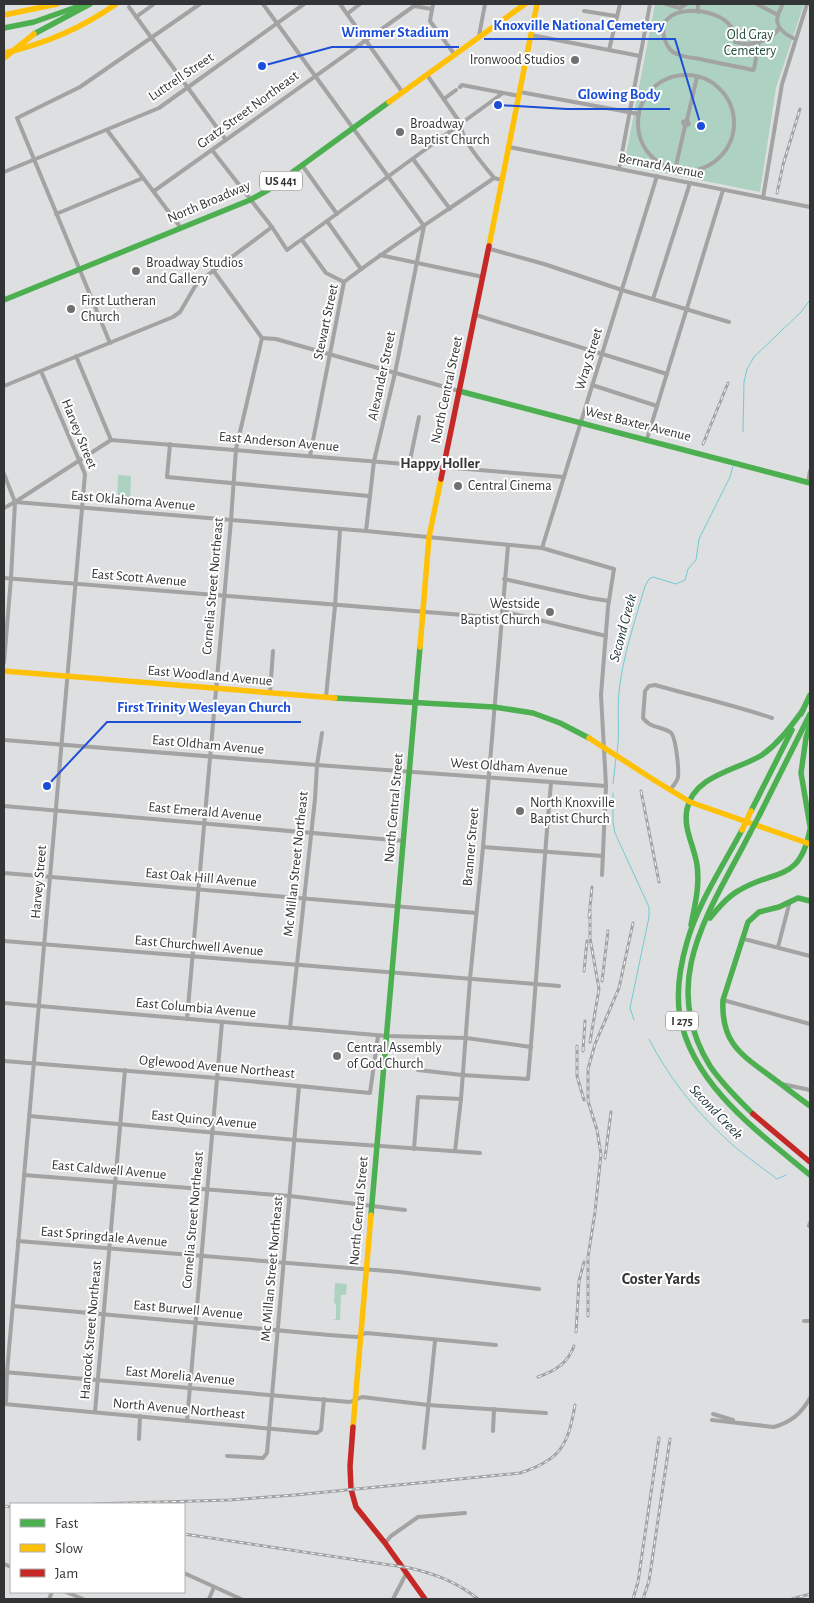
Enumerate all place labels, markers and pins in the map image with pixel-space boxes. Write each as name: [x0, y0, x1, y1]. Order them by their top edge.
callout: Knoxville National Cemetery: [484, 9, 675, 39]
callout: Wimmer Stadium: [332, 17, 459, 47]
place label: Ironwood Studios: [470, 53, 565, 67]
marker: Ironwood Studios: [569, 54, 581, 66]
callout: Glowing Body: [567, 79, 670, 109]
place label: Broadway Baptist Church: [410, 117, 490, 147]
marker: Broadway Baptist Church: [394, 126, 406, 138]
place label: Broadway Studios and Gallery: [146, 256, 243, 286]
marker: Broadway Studios and Gallery: [130, 265, 142, 277]
place label: First Lutheran Church: [81, 294, 156, 324]
marker: First Lutheran Church: [65, 303, 77, 315]
place label: Central Cinema: [468, 479, 552, 493]
marker: Central Cinema: [452, 480, 464, 492]
place label: Westside Baptist Church: [460, 597, 540, 627]
marker: Westside Baptist Church: [544, 606, 556, 618]
callout: First Trinity Wesleyan Church: [107, 692, 301, 722]
place label: North Knoxville Baptist Church: [530, 796, 615, 826]
marker: North Knoxville Baptist Church: [514, 805, 526, 817]
place label: Central Assembly of God Church: [347, 1041, 442, 1071]
marker: Central Assembly of God Church: [331, 1050, 343, 1062]

